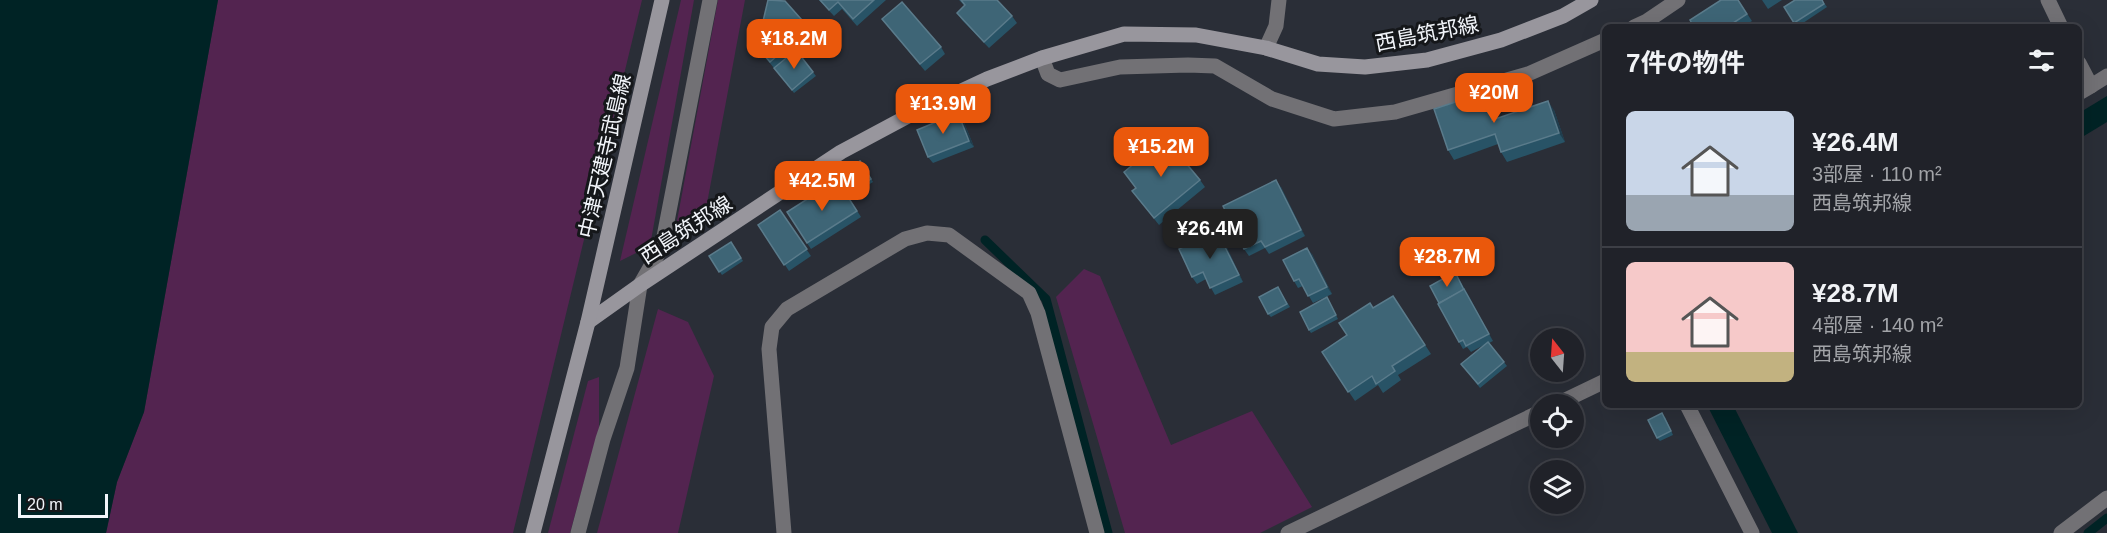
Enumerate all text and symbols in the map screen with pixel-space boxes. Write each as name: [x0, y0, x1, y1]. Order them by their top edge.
street label: 西島筑邦線: [1373, 12, 1481, 55]
pin: ¥18.2M: [745, 19, 843, 70]
text: ¥18.2M: [761, 27, 827, 49]
icon: filters: [2025, 44, 2058, 77]
text: 7件の物件: [1626, 48, 1744, 78]
street label: 中津天建寺武島線: [574, 71, 635, 240]
pin: ¥20M: [1458, 73, 1530, 124]
text: ¥20M: [1469, 81, 1519, 103]
pin: ¥13.9M: [894, 84, 992, 135]
text: ¥13.9M: [910, 92, 976, 114]
pin: ¥15.2M: [1112, 127, 1210, 178]
text: ¥26.4M: [1812, 127, 1899, 157]
text: ¥15.2M: [1128, 135, 1194, 157]
icon: home: [1674, 135, 1746, 207]
pin: ¥42.5M: [773, 161, 871, 212]
text: 3部屋 · 110 m²: [1812, 163, 1942, 185]
text: ¥42.5M: [789, 169, 855, 191]
street label: 西島筑邦線: [635, 191, 736, 268]
text: 西島筑邦線: [1812, 192, 1912, 214]
pin: ¥26.4M: [1161, 209, 1259, 260]
text: ¥26.4M: [1177, 217, 1243, 239]
pin: ¥28.7M: [1398, 237, 1496, 288]
text: ¥28.7M: [1414, 245, 1480, 267]
text: ¥28.7M: [1812, 278, 1899, 308]
icon: home: [1674, 286, 1746, 358]
text: 4部屋 · 140 m²: [1812, 314, 1943, 336]
north arrow: [1530, 328, 1584, 382]
map controls: [1530, 328, 1584, 514]
text: 西島筑邦線: [1812, 343, 1912, 365]
button: locate: [1530, 394, 1584, 448]
button: layers: [1530, 460, 1584, 514]
scale bar: [18, 491, 108, 518]
text: 20 m: [27, 496, 63, 513]

